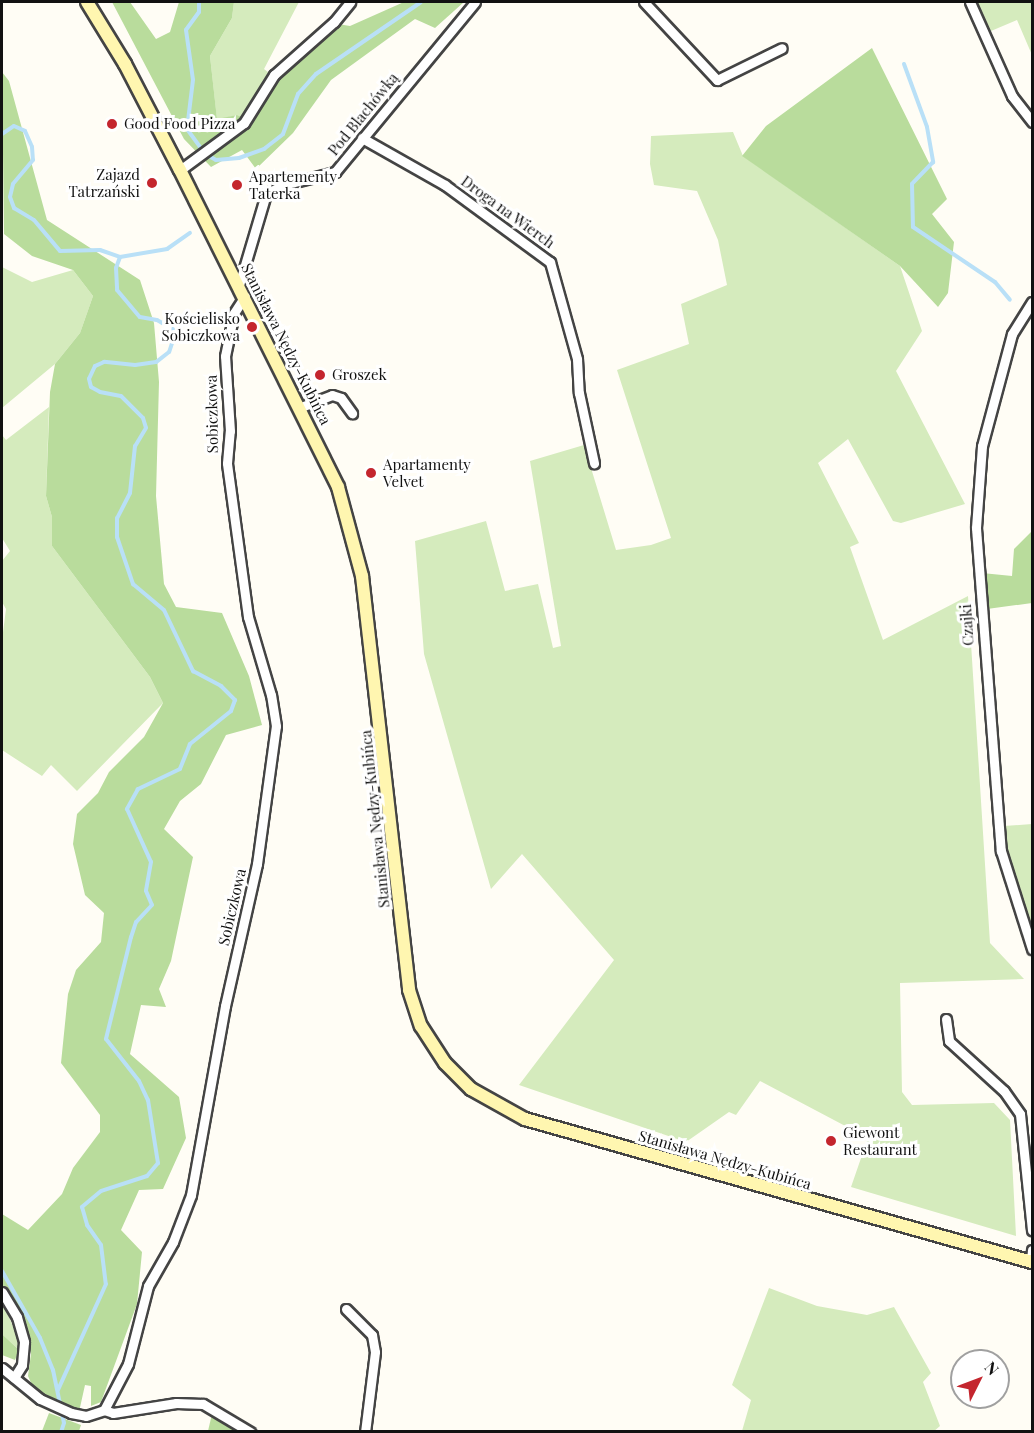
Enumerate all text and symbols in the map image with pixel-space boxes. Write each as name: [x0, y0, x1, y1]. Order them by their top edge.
street label: Pod Blachówką: [324, 69, 402, 159]
place label: Good Food Pizza: [124, 115, 235, 133]
marker: Good Food Pizza: [105, 117, 119, 131]
place label: Zajazd Tatrzański: [69, 165, 140, 200]
place label: Apartementy Taterka: [249, 167, 337, 202]
street label: Droga na Wierch: [457, 172, 559, 252]
marker: Zajazd Tatrzański: [145, 176, 159, 190]
marker: Apartementy Taterka: [230, 178, 244, 192]
street label: Stanisława Nędzy-Kubińca: [237, 260, 335, 428]
place label: Kościelisko Sobiczkowa: [162, 309, 240, 344]
marker: Kościelisko Sobiczkowa: [245, 320, 259, 334]
place label: Groszek: [332, 366, 387, 384]
marker: Groszek: [313, 368, 327, 382]
street label: Sobiczkowa: [202, 375, 222, 453]
place label: Apartamenty Velvet: [383, 455, 471, 490]
marker: Apartamenty Velvet: [364, 466, 378, 480]
street label: Czajki: [957, 604, 977, 646]
street label: Stanisława Nędzy-Kubińca: [357, 729, 393, 909]
street label: Sobiczkowa: [214, 867, 250, 947]
place label: Giewont Restaurant: [843, 1123, 917, 1158]
street label: Stanisława Nędzy-Kubińca: [637, 1127, 813, 1193]
marker: Giewont Restaurant: [824, 1134, 838, 1148]
north arrow: [950, 1349, 1010, 1409]
text: N: [981, 1357, 1004, 1379]

